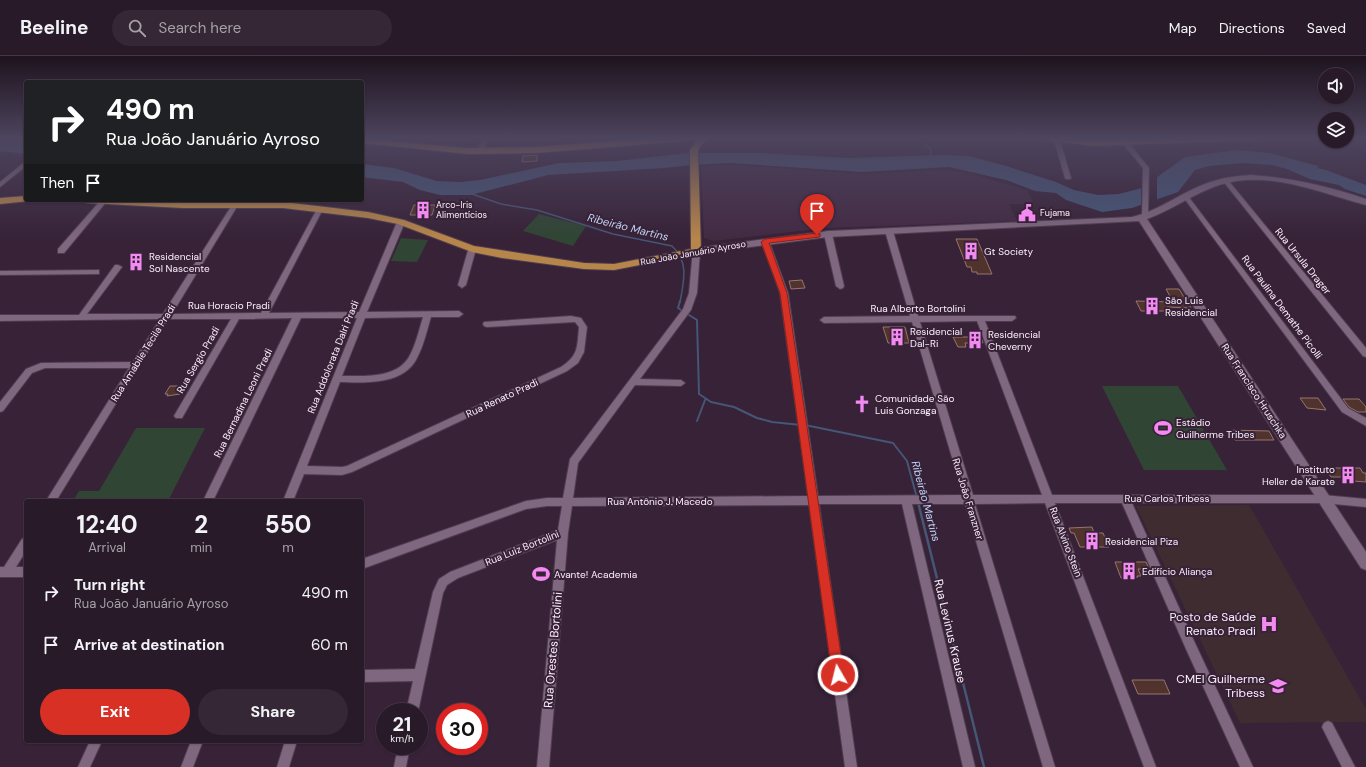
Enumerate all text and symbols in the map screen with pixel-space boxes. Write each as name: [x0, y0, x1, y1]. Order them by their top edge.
search box: [112, 10, 392, 46]
text: Beeline: [20, 15, 88, 40]
icon: search: [126, 17, 148, 39]
text: Search here: [158, 18, 241, 38]
text: Map: [1169, 19, 1197, 37]
text: Directions: [1219, 19, 1285, 37]
text: Saved: [1307, 19, 1346, 37]
map controls: [1318, 68, 1354, 148]
button: sound: [1318, 68, 1354, 104]
text: 490 m: [106, 91, 195, 128]
icon: right: [40, 96, 92, 148]
button: layers: [1318, 112, 1354, 148]
text: Rua João Januário Ayroso: [106, 127, 320, 151]
icon: arrive: [82, 172, 104, 194]
text: Then: [40, 173, 74, 193]
pin: [800, 194, 834, 235]
place label: Arco-Iris Alimentícios: [436, 199, 488, 221]
building icon: Arco-Iris Alimentícios: [413, 200, 433, 220]
icon: arrive: [806, 200, 828, 222]
public building icon: Fujama: [1017, 203, 1037, 223]
place label: Fujama: [1040, 207, 1070, 219]
water label: Ribeirão Martins: [586, 210, 670, 244]
street label: Rua Ursula Drager: [1272, 225, 1334, 297]
street label: Rua João Januário Ayroso: [639, 238, 747, 268]
building icon: Gt Society: [961, 241, 981, 261]
place label: Gt Society: [984, 245, 1033, 258]
place label: Residencial Sol Nascente: [149, 250, 210, 275]
building icon: Residencial Sol Nascente: [126, 252, 146, 272]
street label: Rua Paulina Demathe Picolli: [1239, 253, 1325, 361]
place label: São Luis Residencial: [1165, 294, 1217, 319]
building icon: São Luis Residencial: [1142, 296, 1162, 316]
street label: Rua Horacio Pradi: [188, 299, 270, 312]
street label: Rua Addolorata Dalri Pradi: [304, 299, 362, 415]
street label: Rua Amabile Tecila Pradi: [108, 302, 178, 404]
street label: Rua Alberto Bortolini: [871, 302, 965, 315]
street label: Rua Sergio Pradi: [174, 324, 222, 396]
place label: Residencial Dal-Ri: [910, 325, 962, 350]
building icon: Residencial Dal-Ri: [887, 327, 907, 347]
place label: Residencial Cheverny: [988, 328, 1040, 353]
building icon: Residencial Cheverny: [965, 330, 985, 350]
street label: Rua Francisco Hruschka: [1218, 341, 1290, 441]
street label: Rua Bernadina Leoni Pradi: [211, 346, 275, 460]
street label: Rua Renato Pradi: [464, 376, 540, 420]
place label: Comunidade São Luis Gonzaga: [875, 392, 954, 417]
church icon: Comunidade São Luis Gonzaga: [852, 394, 872, 414]
place label: Estádio Guilherme Tribes: [1176, 416, 1254, 441]
sports icon: Estádio Guilherme Tribes: [1153, 418, 1173, 438]
street label: Rua João Franzner: [949, 457, 987, 542]
water label: Ribeirão Martins: [909, 459, 944, 543]
place label: Instituto Heller de Karate: [1262, 463, 1335, 488]
building icon: Instituto Heller de Karate: [1338, 465, 1358, 485]
street label: Rua Carlos Tribess: [1124, 492, 1210, 505]
street label: Rua Antônio J. Macedo: [607, 495, 713, 508]
street label: Rua Alvino Stein: [1047, 505, 1085, 579]
text: 12:40: [76, 509, 138, 540]
text: 2: [194, 509, 208, 540]
text: 550: [265, 509, 312, 540]
street label: Rua Luiz Bortolini: [483, 527, 561, 569]
building icon: Residencial Piza: [1082, 531, 1102, 551]
place label: Residencial Piza: [1105, 535, 1178, 548]
text: Arrival: [88, 539, 126, 556]
text: min: [190, 539, 212, 556]
text: m: [282, 539, 294, 556]
building icon: Edifício Aliança: [1119, 561, 1139, 581]
sports icon: Avante! Academia: [531, 564, 551, 584]
place label: Edifício Aliança: [1142, 565, 1212, 578]
place label: Avante! Academia: [554, 568, 637, 581]
text: Turn right: [74, 575, 145, 595]
street label: Rua Levinus Krause: [930, 577, 970, 685]
icon: right: [40, 582, 62, 604]
text: 490 m: [302, 583, 348, 603]
street label: Rua Orestes Bortolini: [540, 591, 566, 709]
text: Rua João Januário Ayroso: [74, 595, 228, 612]
place label: Posto de Saúde Renato Pradi: [1169, 609, 1256, 639]
hospital icon: Posto de Saúde Renato Pradi: [1259, 614, 1279, 634]
icon: arrive: [40, 634, 62, 656]
text: Arrive at destination: [74, 635, 225, 655]
text: 60 m: [311, 635, 348, 655]
position arrow: [817, 654, 859, 696]
place label: CMEI Guilherme Tribess: [1176, 671, 1265, 701]
school or university icon: CMEI Guilherme Tribess: [1268, 676, 1288, 696]
button: Exit: [40, 689, 190, 735]
button: Share: [198, 689, 348, 735]
speed limit sign: 30: [436, 703, 488, 755]
text: 21: [393, 711, 411, 737]
text: km/h: [390, 732, 414, 745]

